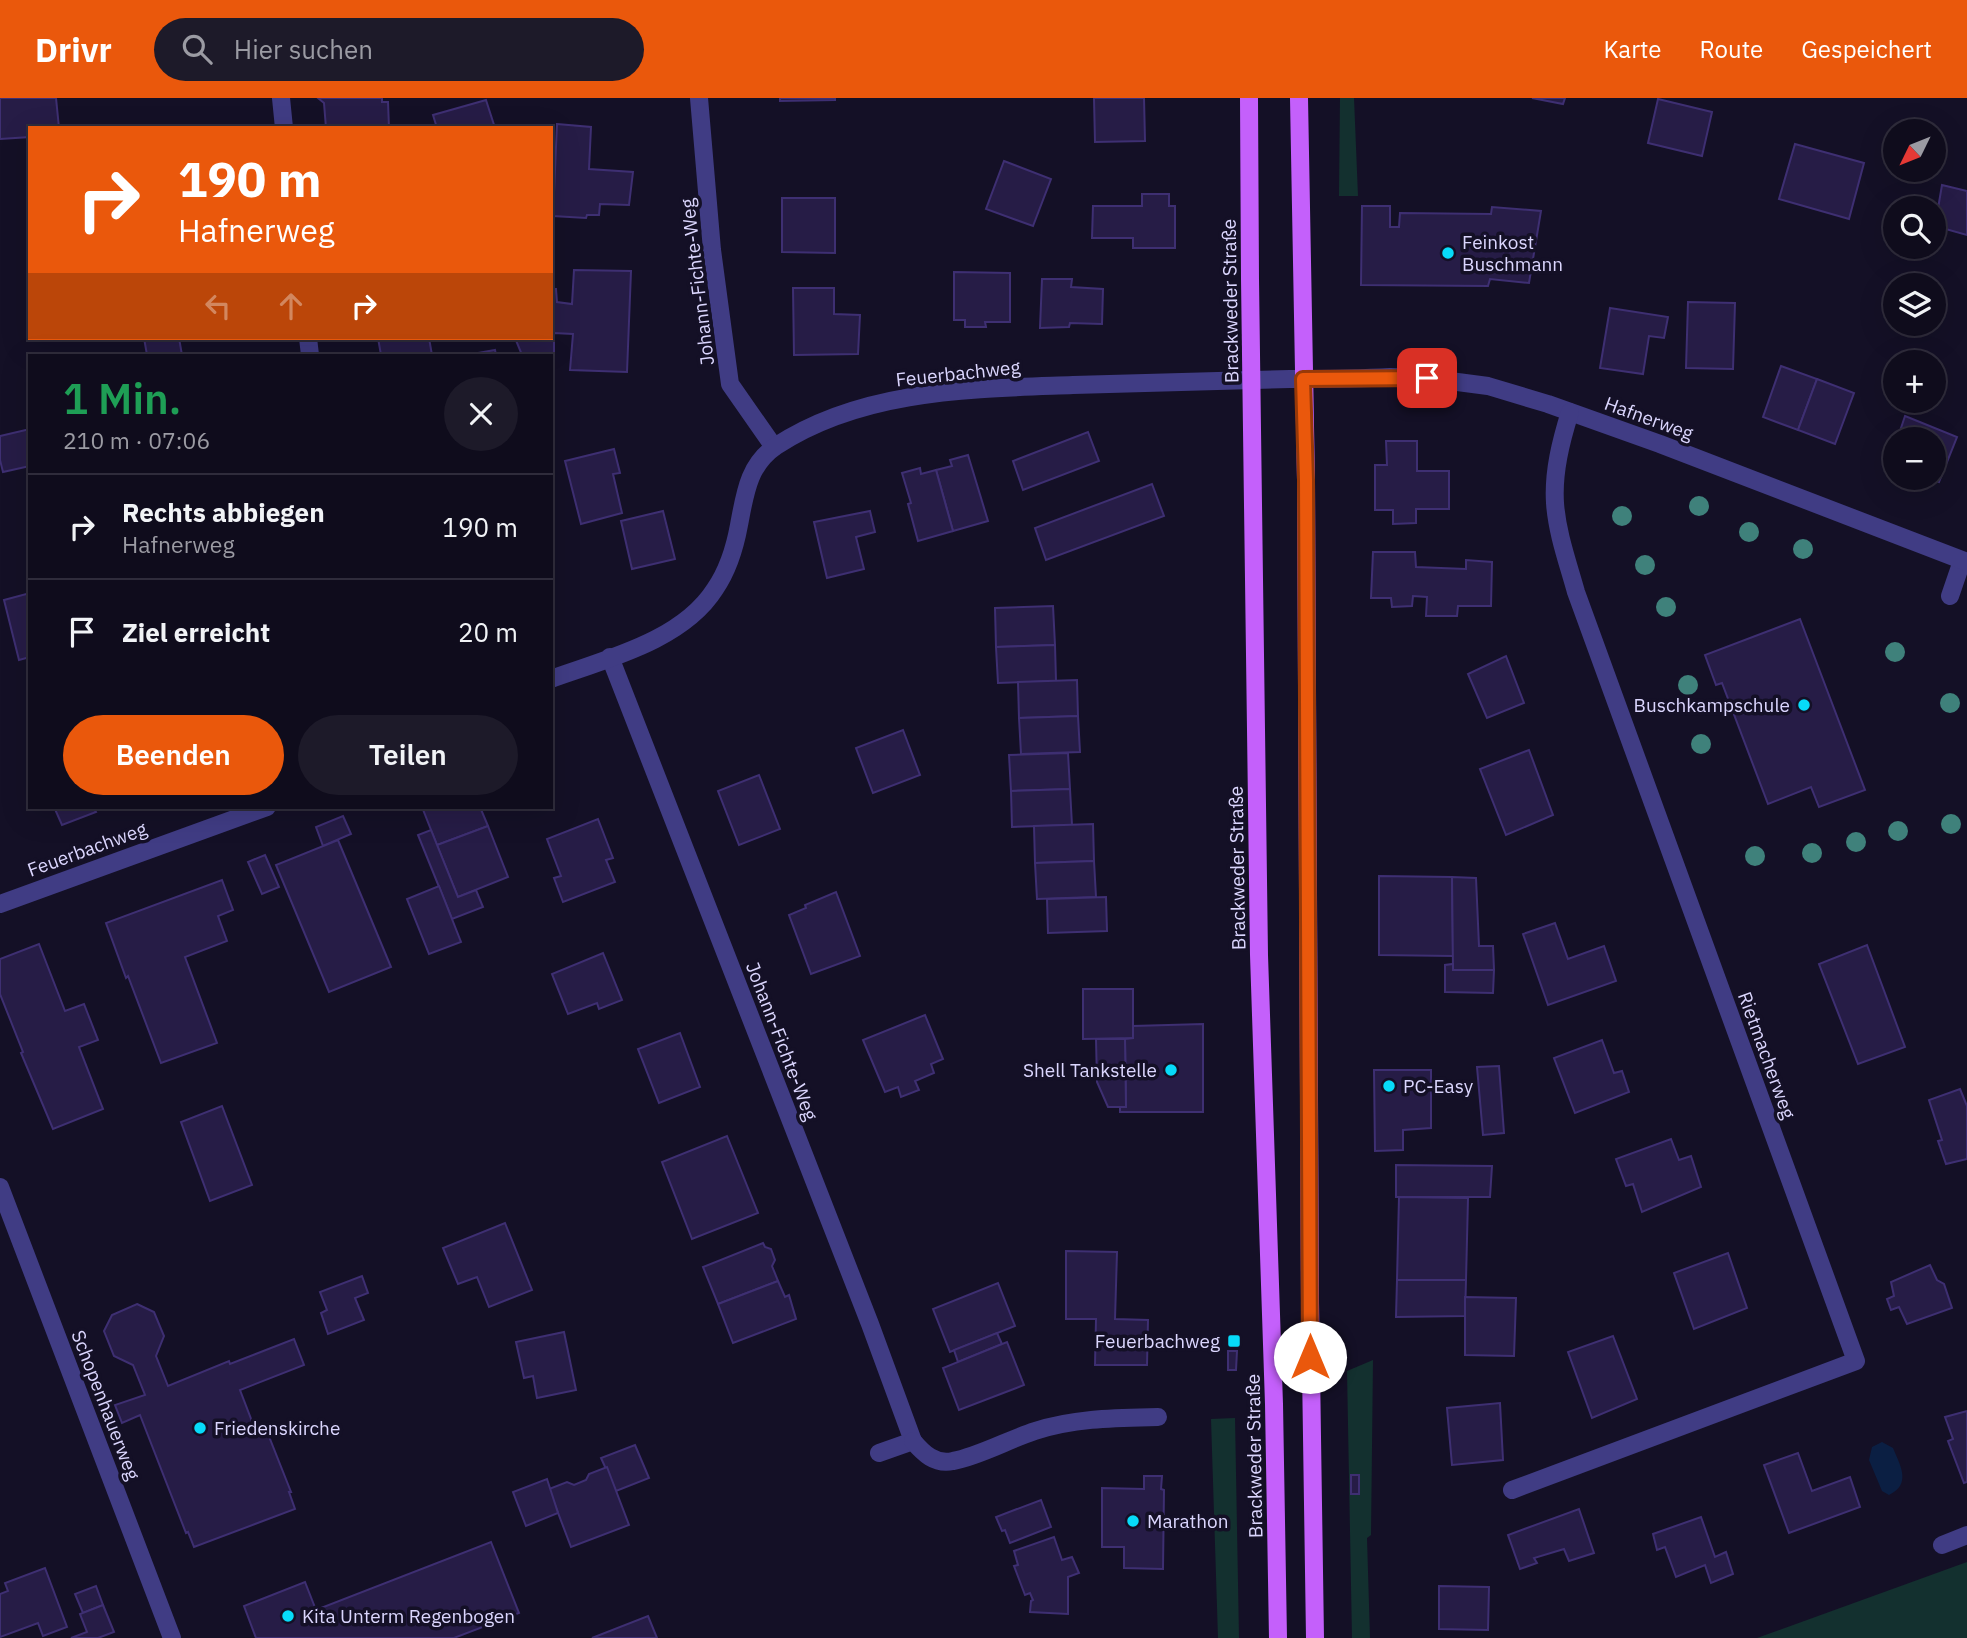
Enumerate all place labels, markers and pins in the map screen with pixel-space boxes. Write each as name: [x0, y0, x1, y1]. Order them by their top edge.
place label: Feinkost Buschmann: [1462, 230, 1563, 276]
marker: Feinkost Buschmann: [1440, 245, 1456, 261]
pin: [1397, 348, 1457, 408]
place label: Buschkampschule: [1634, 693, 1790, 717]
marker: Buschkampschule: [1796, 697, 1812, 713]
place label: Shell Tankstelle: [1023, 1058, 1157, 1082]
marker: Shell Tankstelle: [1163, 1062, 1179, 1078]
place label: PC-Easy: [1403, 1074, 1474, 1098]
marker: PC-Easy: [1381, 1078, 1397, 1094]
place label: Feuerbachweg: [1095, 1329, 1220, 1353]
marker: Feuerbachweg: [1226, 1333, 1242, 1349]
place label: Friedenskirche: [214, 1416, 340, 1440]
marker: Friedenskirche: [192, 1420, 208, 1436]
place label: Marathon: [1147, 1509, 1229, 1533]
marker: Marathon: [1125, 1513, 1141, 1529]
place label: Kita Unterm Regenbogen: [302, 1604, 515, 1628]
marker: Kita Unterm Regenbogen: [280, 1608, 296, 1624]

